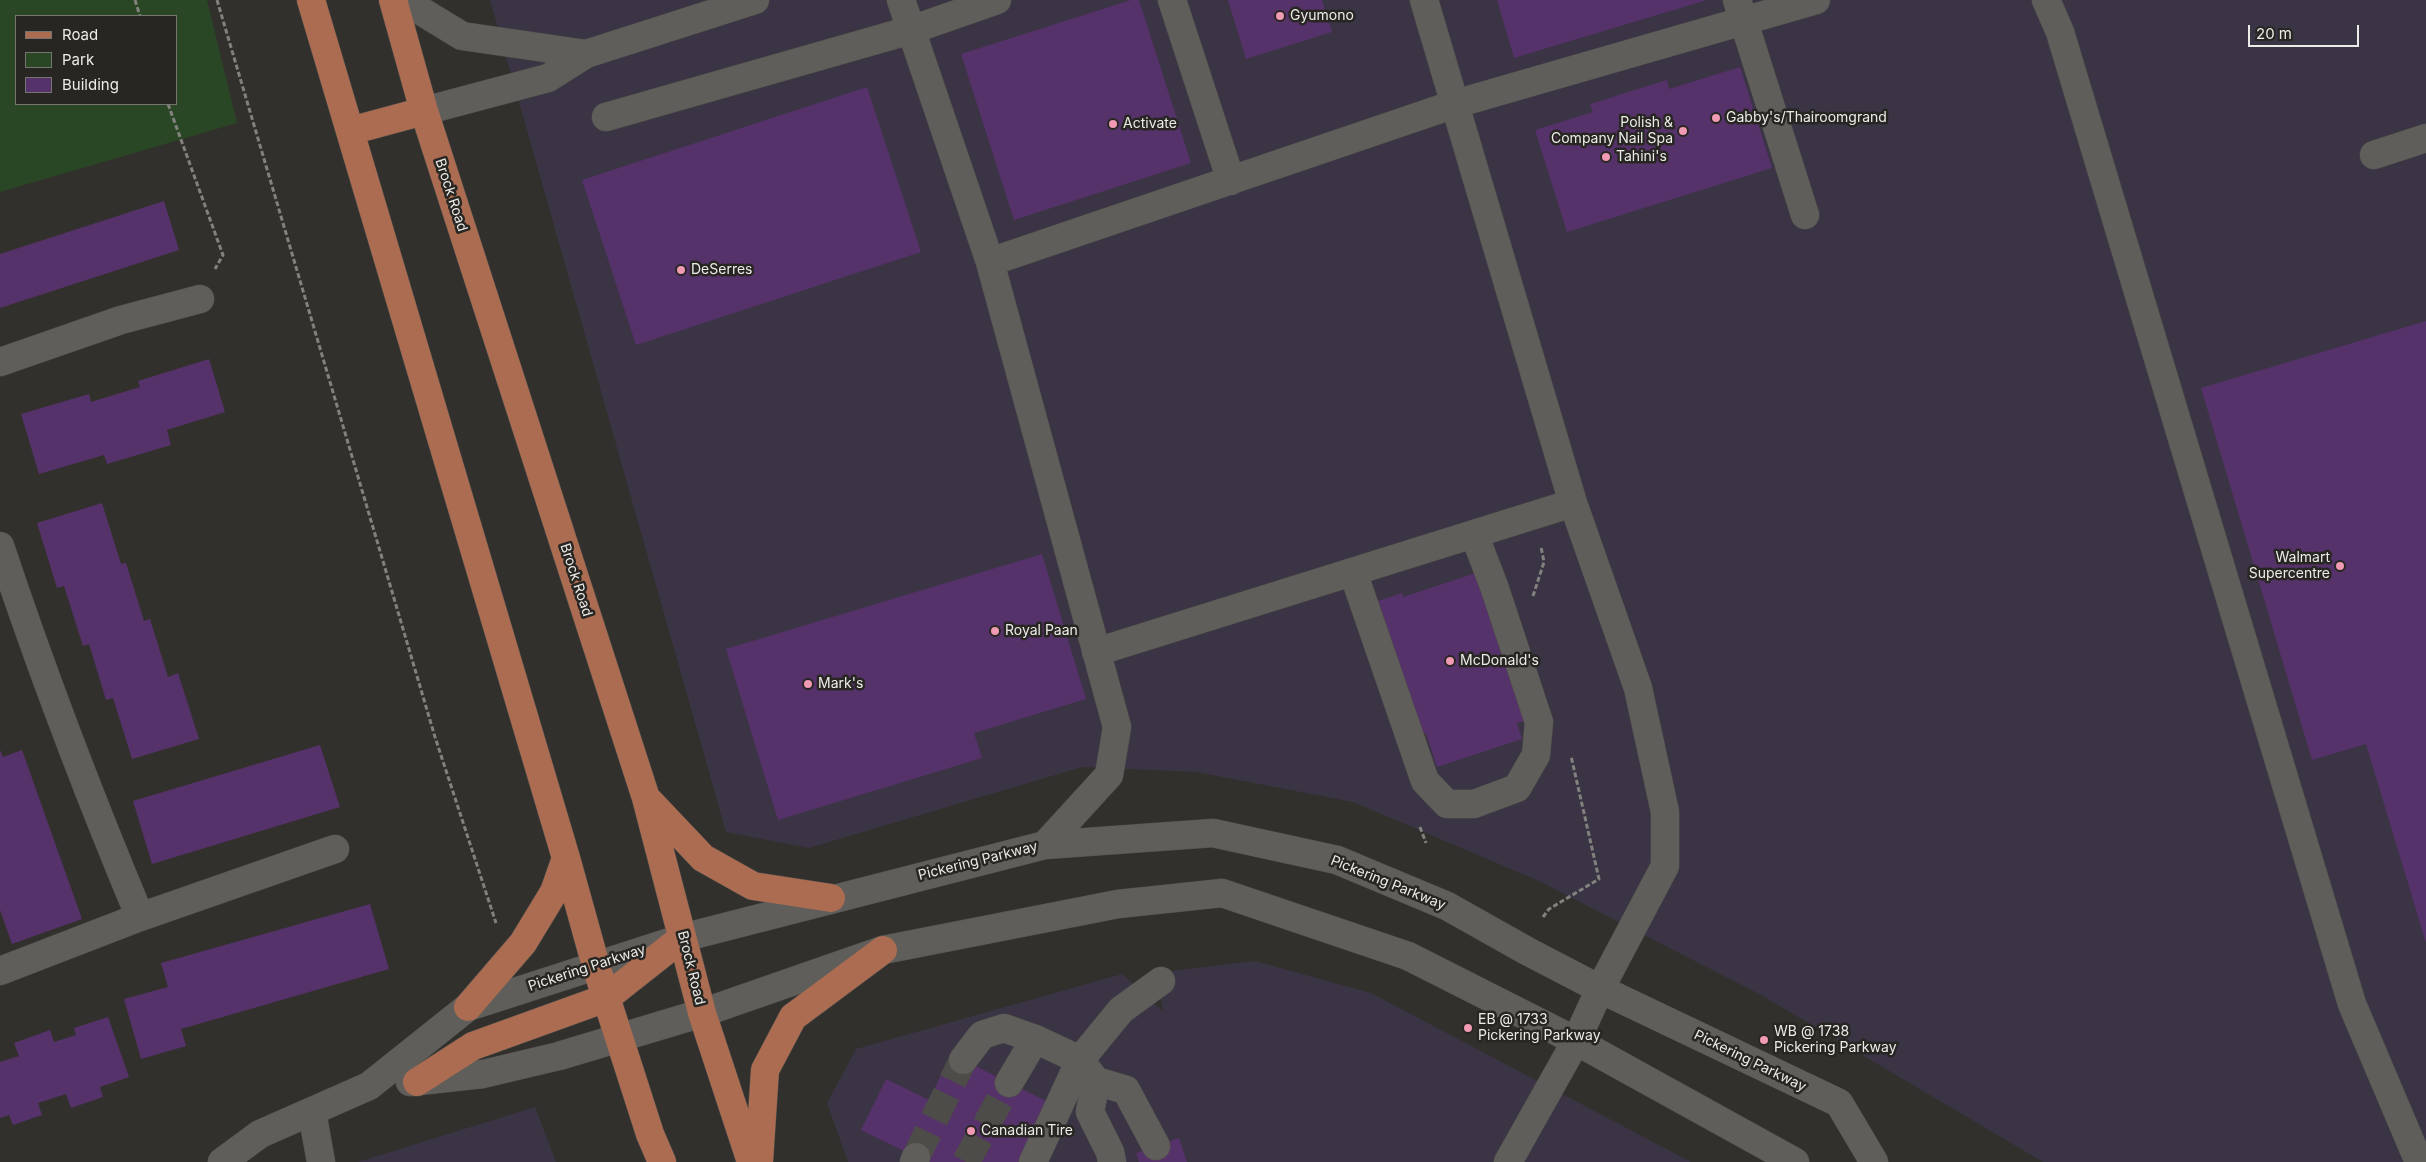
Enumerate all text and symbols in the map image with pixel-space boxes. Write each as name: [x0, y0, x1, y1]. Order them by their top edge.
place label: Gyumono: [1290, 8, 1354, 24]
marker: Gyumono: [1274, 10, 1286, 22]
legend: [15, 15, 178, 105]
scale bar: [2251, 15, 2362, 47]
text: 20 m: [2256, 24, 2292, 43]
text: Road: [62, 25, 98, 44]
text: Park: [62, 50, 94, 69]
text: Building: [62, 75, 119, 94]
place label: Gabby's/Thairoomgrand: [1726, 110, 1887, 126]
marker: Gabby's/Thairoomgrand: [1710, 112, 1722, 124]
place label: Polish & Company Nail Spa: [1551, 115, 1673, 148]
place label: Activate: [1123, 116, 1177, 132]
marker: Activate: [1107, 118, 1119, 130]
marker: Polish & Company Nail Spa: [1677, 125, 1689, 137]
place label: Tahini's: [1616, 149, 1667, 165]
marker: Tahini's: [1600, 151, 1612, 163]
street label: Brock Road: [431, 156, 471, 234]
place label: DeSerres: [691, 262, 752, 278]
marker: DeSerres: [675, 264, 687, 276]
street label: Brock Road: [556, 541, 596, 619]
place label: Walmart Supercentre: [2249, 550, 2330, 582]
marker: Walmart Supercentre: [2334, 560, 2346, 572]
place label: Royal Paan: [1005, 623, 1078, 639]
marker: Royal Paan: [989, 625, 1001, 637]
place label: McDonald's: [1460, 653, 1539, 669]
marker: McDonald's: [1444, 655, 1456, 667]
place label: Mark's: [818, 676, 863, 692]
marker: Mark's: [802, 678, 814, 690]
street label: Pickering Parkway: [917, 838, 1039, 884]
street label: Pickering Parkway: [1328, 852, 1448, 914]
street label: Brock Road: [674, 929, 708, 1007]
street label: Pickering Parkway: [526, 941, 648, 995]
place label: EB @ 1733 Pickering Parkway: [1478, 1012, 1600, 1044]
marker: EB @ 1733 Pickering Parkway: [1462, 1022, 1474, 1034]
place label: WB @ 1738 Pickering Parkway: [1774, 1024, 1896, 1056]
street label: Pickering Parkway: [1691, 1027, 1809, 1095]
marker: WB @ 1738 Pickering Parkway: [1758, 1034, 1770, 1046]
place label: Canadian Tire: [981, 1123, 1073, 1139]
marker: Canadian Tire: [965, 1125, 977, 1137]

